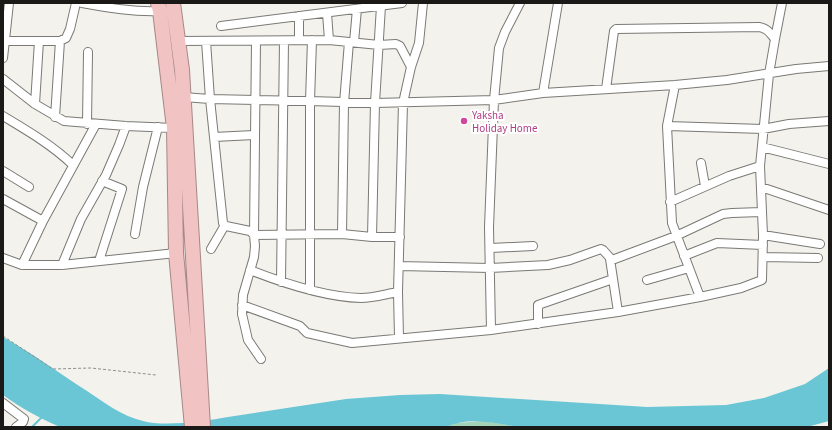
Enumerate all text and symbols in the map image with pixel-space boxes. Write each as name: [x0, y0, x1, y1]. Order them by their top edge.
place label: Yaksha Holiday Home: [471, 108, 538, 136]
marker: Yaksha Holiday Home: [459, 116, 469, 126]

